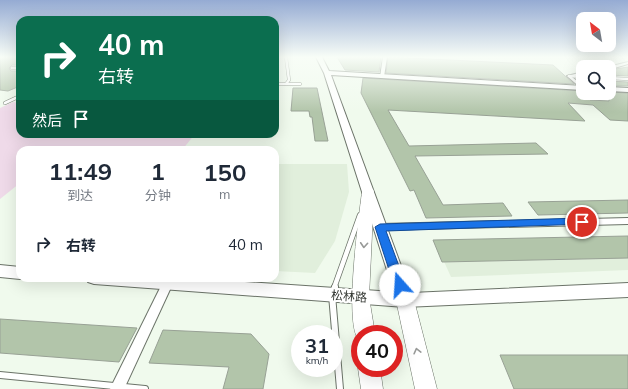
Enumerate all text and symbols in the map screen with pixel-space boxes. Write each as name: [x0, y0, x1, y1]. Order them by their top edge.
north arrow: [576, 12, 616, 52]
map controls: [576, 12, 616, 100]
text: 40 m: [98, 27, 164, 62]
icon: right: [32, 32, 84, 84]
button: search: [576, 60, 616, 100]
text: 右转: [98, 65, 134, 88]
icon: arrive: [70, 108, 92, 130]
text: 然后: [32, 111, 62, 130]
text: 11:49: [49, 156, 112, 186]
text: 1: [150, 156, 165, 186]
text: 150: [203, 157, 246, 187]
text: m: [219, 186, 231, 202]
text: 到达: [67, 187, 93, 203]
text: 分钟: [145, 187, 171, 203]
pin: [565, 205, 599, 239]
icon: arrive: [571, 211, 593, 233]
icon: right: [32, 233, 54, 255]
text: 40 m: [228, 235, 263, 254]
text: 右转: [66, 236, 96, 255]
one-way arrow: [360, 242, 369, 248]
position arrow: [379, 264, 421, 306]
street label: 松林路: [331, 287, 367, 305]
speed limit sign: 40: [351, 325, 403, 377]
text: 31: [305, 333, 329, 358]
one-way arrow: [414, 348, 422, 354]
text: km/h: [306, 354, 328, 367]

